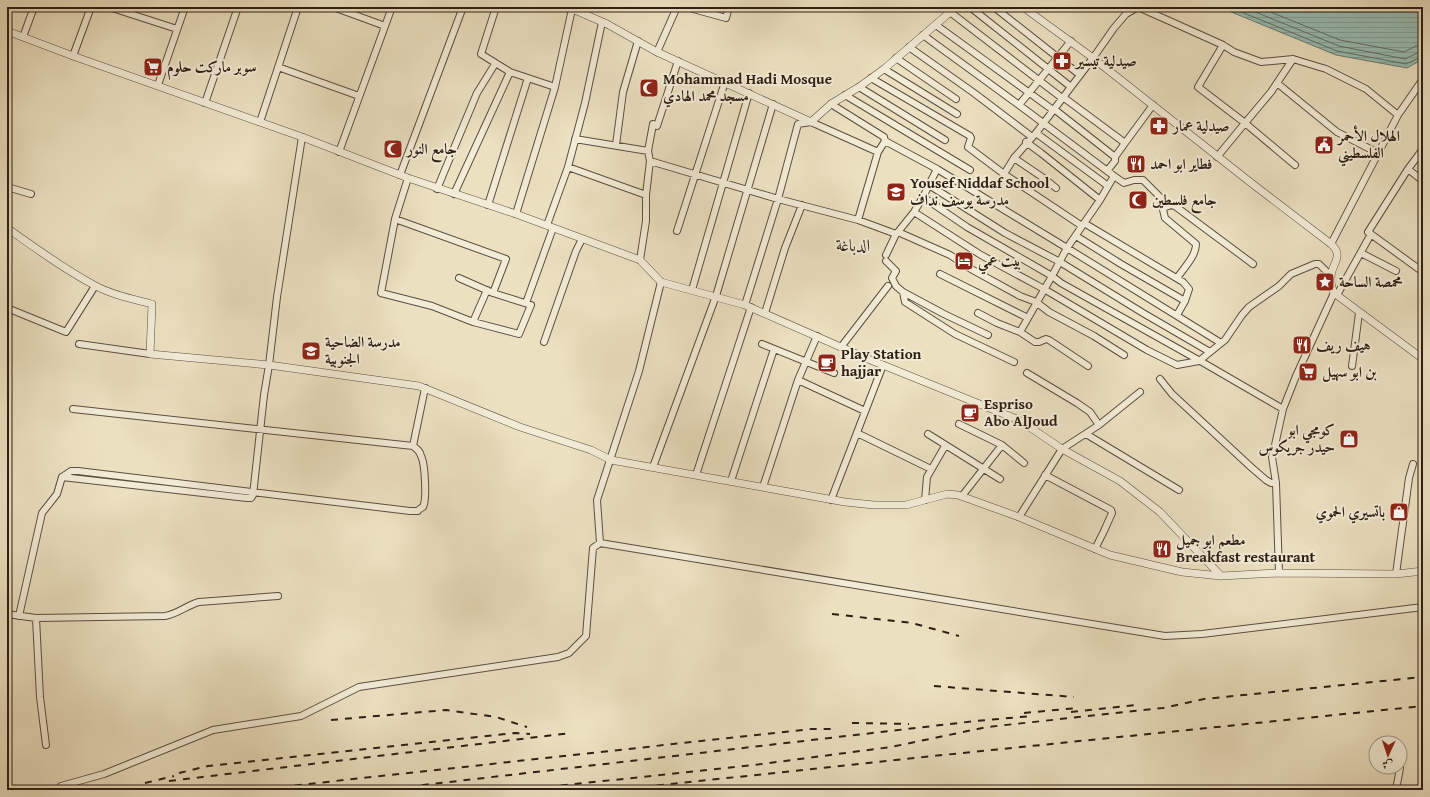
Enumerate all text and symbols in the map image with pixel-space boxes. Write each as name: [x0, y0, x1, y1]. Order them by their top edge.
pharmacy icon: صيدلية تيسير: [1051, 50, 1073, 72]
place label: صيدلية تيسير: [1074, 50, 1137, 71]
supermarket icon: سوبر ماركت حلوم: [142, 56, 164, 78]
place label: سوبر ماركت حلوم: [167, 56, 256, 80]
place label: Mohammad Hadi Mosque مسجد محمد الهادي: [663, 68, 832, 108]
mosque icon: Mohammad Hadi Mosque مسجد محمد الهادي: [638, 77, 660, 99]
pharmacy icon: صيدلية عمار: [1148, 115, 1170, 137]
place label: صيدلية عمار: [1171, 115, 1229, 136]
place label: الهلال الأحمر الفلسطيني: [1336, 125, 1400, 167]
public building icon: الهلال الأحمر الفلسطيني: [1313, 134, 1335, 156]
mosque icon: جامع النور: [382, 138, 404, 160]
place label: جامع النور: [405, 138, 457, 163]
restaurant icon: فطاير ابو احمد: [1125, 153, 1147, 175]
place label: فطاير ابو احمد: [1150, 153, 1213, 174]
place label: Yousef Niddaf School مدرسة يوسف نداف: [910, 172, 1050, 210]
school or university icon: Yousef Niddaf School مدرسة يوسف نداف: [885, 181, 907, 203]
mosque icon: جامع فلسطين: [1127, 189, 1149, 211]
place label: جامع فلسطين: [1152, 189, 1217, 214]
district label: الدباغة: [836, 232, 871, 257]
hotel icon: بيت عمي: [953, 250, 975, 272]
place label: بيت عمي: [978, 250, 1021, 275]
place icon: محمصة الساحة: [1314, 271, 1336, 293]
place label: محمصة الساحة: [1339, 271, 1403, 292]
place label: مدرسة الضاحية الجنوبية: [325, 331, 401, 369]
restaurant icon: هيف ريف: [1291, 334, 1313, 356]
place label: هيف ريف: [1316, 334, 1371, 355]
school or university icon: مدرسة الضاحية الجنوبية: [300, 340, 322, 362]
place label: Play Station hajjar: [841, 343, 922, 381]
cafe icon: Play Station hajjar: [816, 352, 838, 374]
supermarket icon: بن ابو سهيل: [1297, 361, 1319, 383]
place label: بن ابو سهيل: [1322, 361, 1377, 383]
place label: Espriso Abo AlJoud: [984, 393, 1058, 431]
cafe icon: Espriso Abo AlJoud: [959, 402, 981, 424]
place label: كومجي ابو حيدر جريكوس: [1258, 419, 1335, 457]
shop icon: كومجي ابو حيدر جريكوس: [1338, 428, 1360, 450]
place label: باتسيري الحموي: [1315, 501, 1385, 524]
shop icon: باتسيري الحموي: [1388, 501, 1410, 523]
place label: مطعم ابو جميل Breakfast restaurant: [1176, 529, 1316, 567]
restaurant icon: مطعم ابو جميل Breakfast restaurant: [1151, 538, 1173, 560]
north arrow: [1368, 735, 1408, 775]
text: ش: [1382, 757, 1393, 773]

